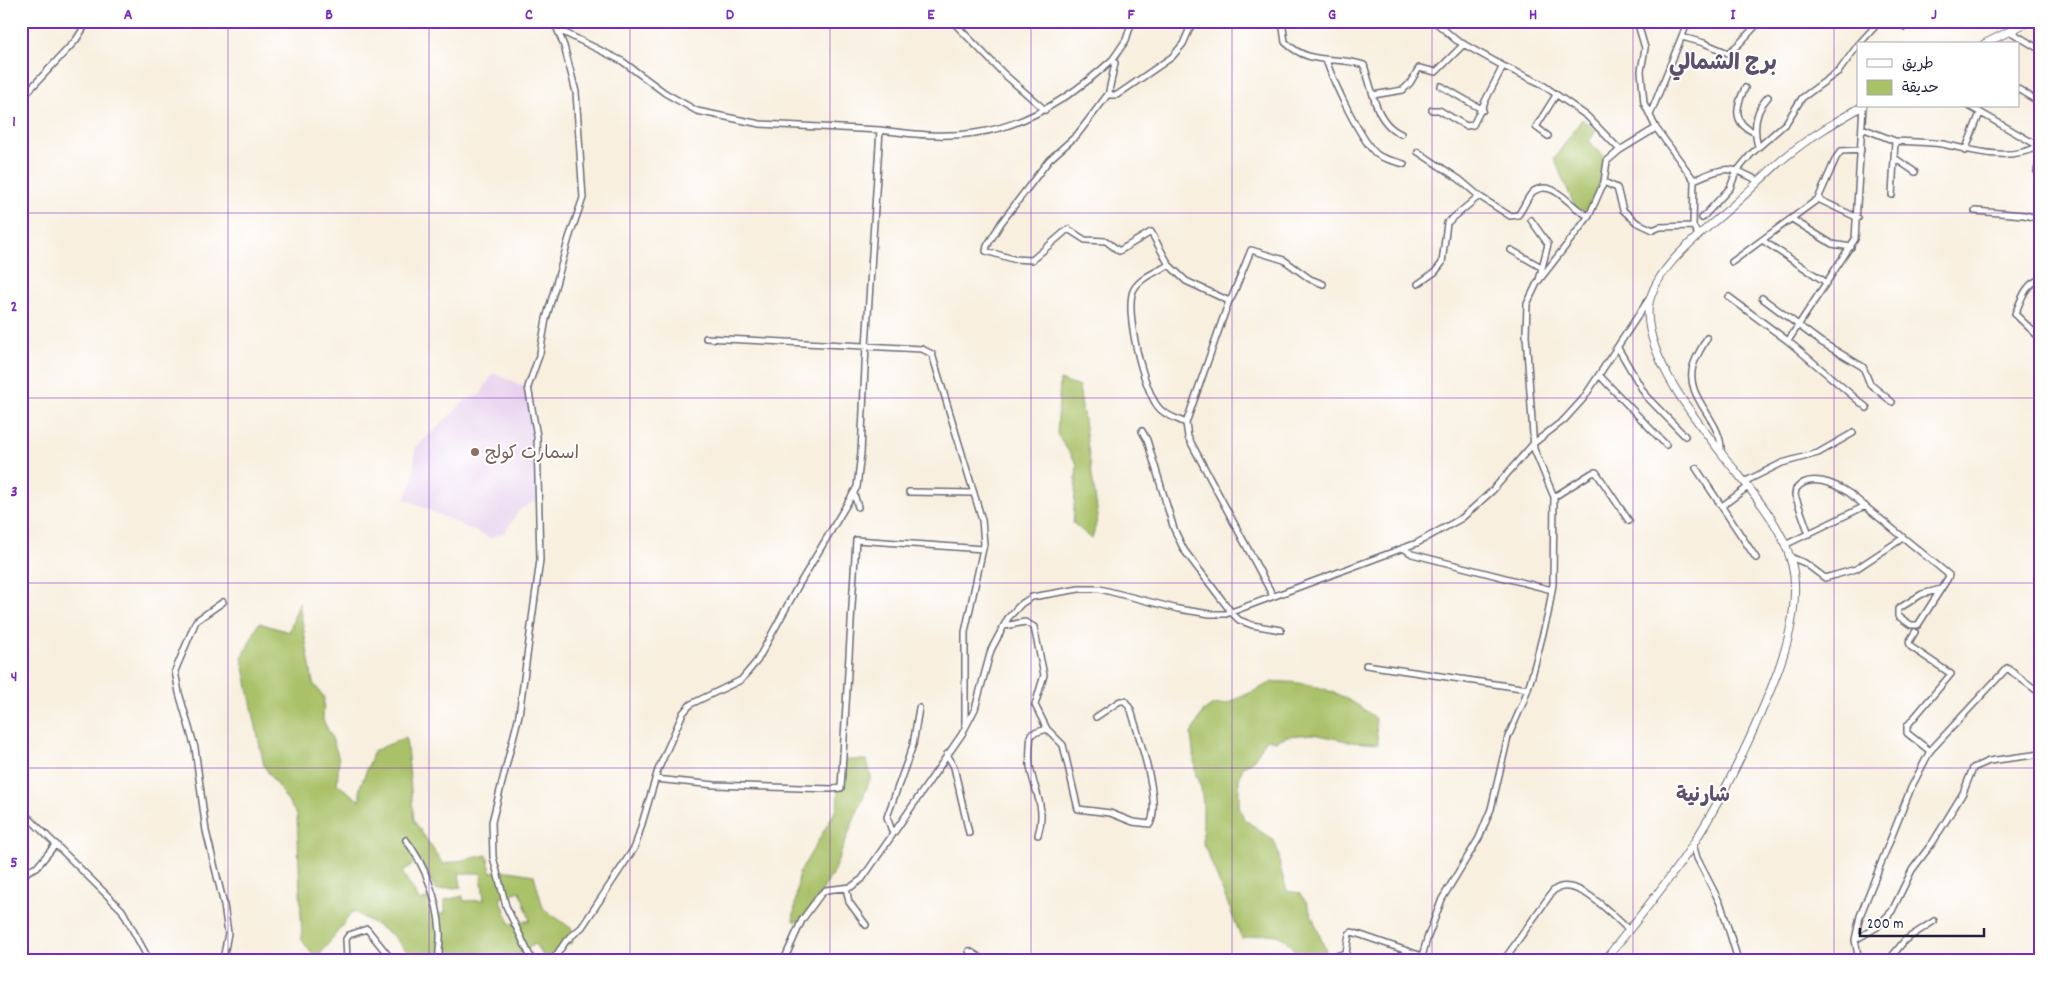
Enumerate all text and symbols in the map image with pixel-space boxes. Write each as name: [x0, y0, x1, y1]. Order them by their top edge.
text: A: [124, 4, 133, 27]
text: B: [325, 4, 333, 27]
text: C: [525, 4, 533, 27]
text: D: [726, 4, 735, 27]
text: E: [927, 4, 935, 27]
text: F: [1127, 4, 1135, 27]
text: G: [1328, 4, 1336, 27]
text: H: [1529, 4, 1537, 27]
text: I: [1731, 4, 1737, 27]
text: J: [1931, 4, 1937, 27]
legend: [1857, 42, 2020, 108]
district label: برج الشمالي: [1669, 49, 1777, 81]
text: طريق: [1902, 54, 1934, 76]
text: حديقة: [1902, 78, 1939, 100]
text: 1: [12, 111, 16, 134]
text: 2: [11, 296, 18, 319]
place label: اسمارت كولج: [485, 442, 579, 467]
marker: اسمارت كولج: [469, 446, 481, 458]
text: 3: [10, 481, 18, 504]
text: 4: [11, 666, 17, 689]
district label: شارنية: [1676, 783, 1730, 811]
text: 5: [10, 852, 18, 875]
scale bar: [1860, 906, 1983, 938]
text: 200 m: [1867, 914, 1904, 936]

